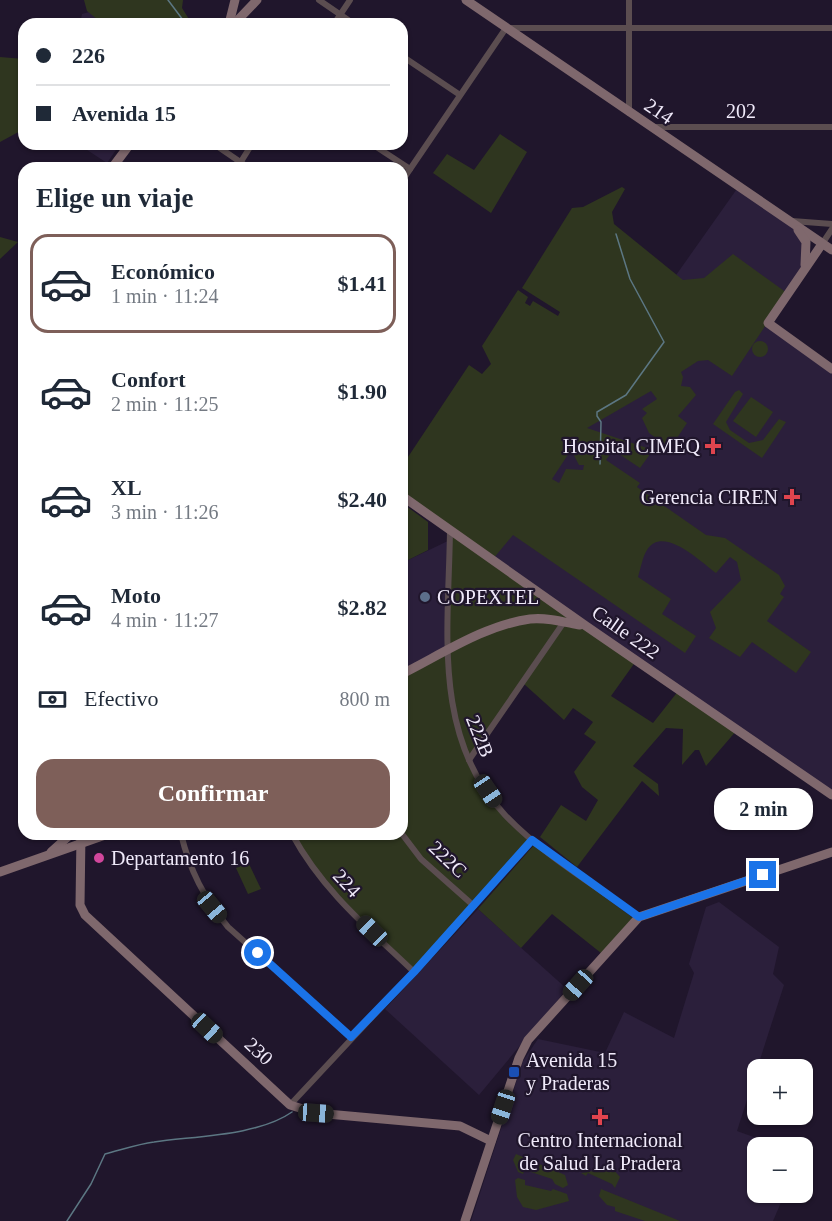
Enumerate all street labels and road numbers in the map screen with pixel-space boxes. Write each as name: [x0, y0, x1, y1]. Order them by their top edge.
street label: 214: [640, 93, 678, 129]
street label: 202: [726, 100, 756, 122]
street label: Calle 222: [588, 601, 664, 663]
street label: 222B: [462, 712, 498, 760]
street label: 222C: [425, 836, 471, 882]
street label: 224: [329, 865, 365, 901]
street label: 230: [241, 1033, 277, 1069]

